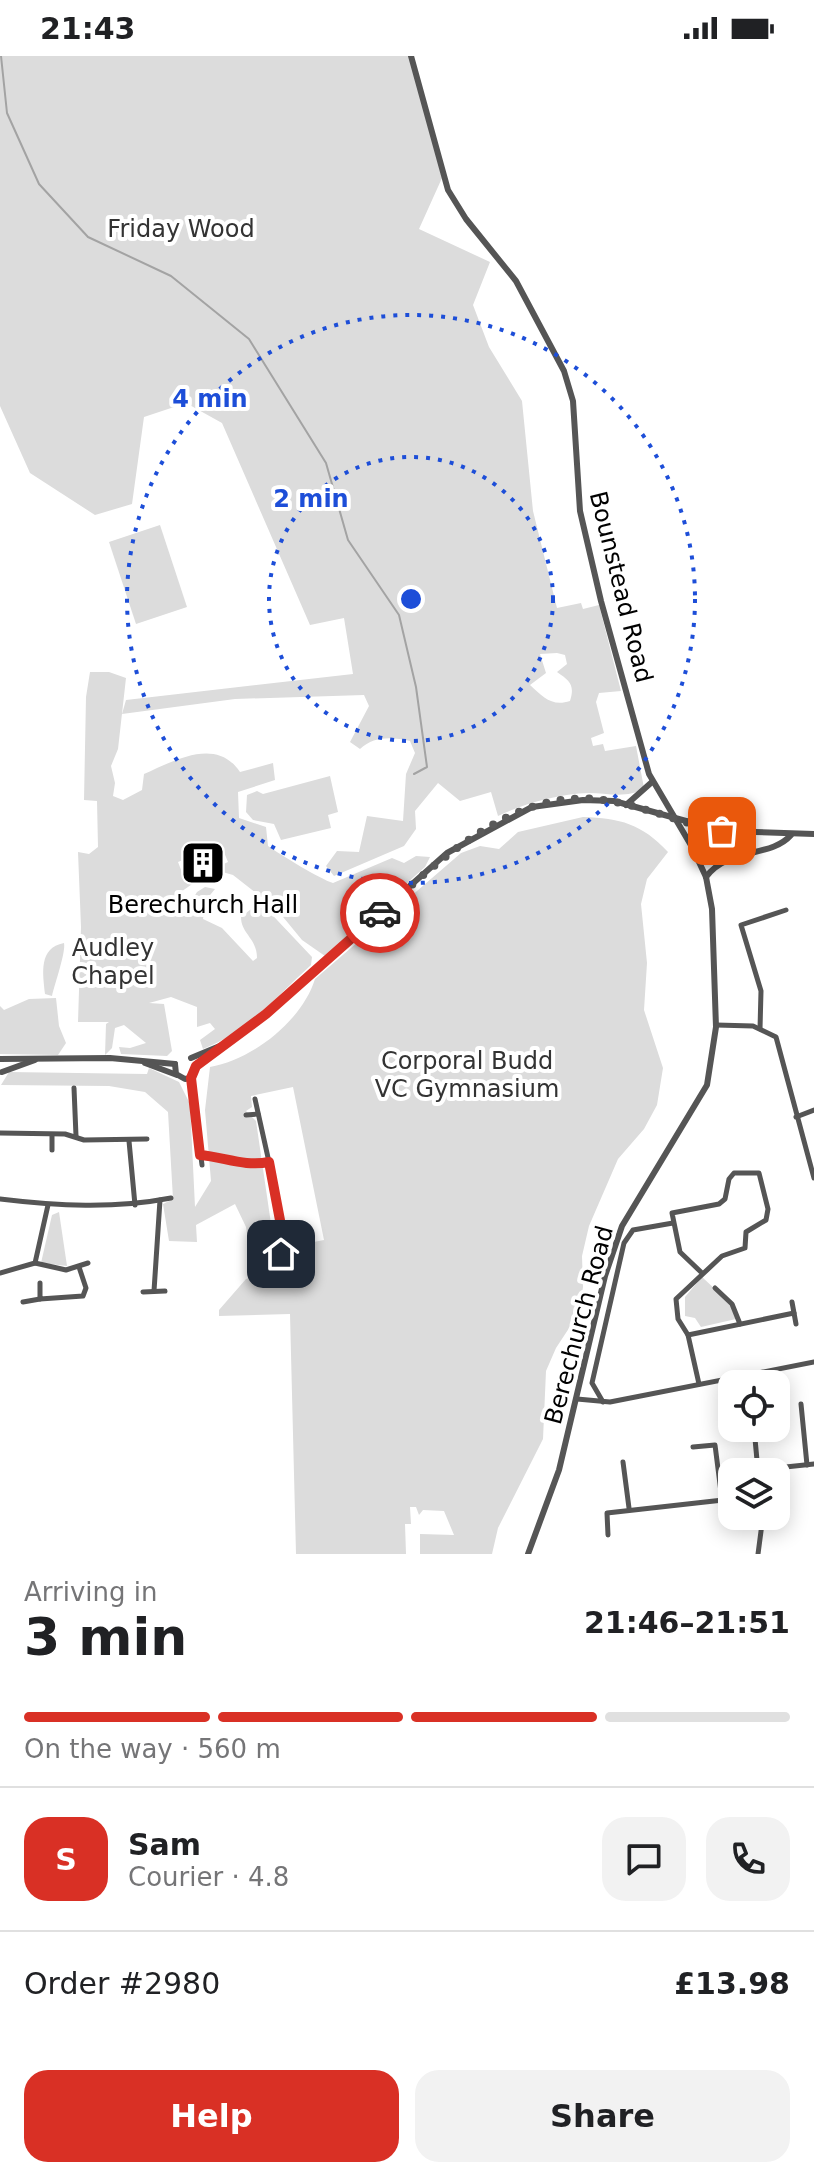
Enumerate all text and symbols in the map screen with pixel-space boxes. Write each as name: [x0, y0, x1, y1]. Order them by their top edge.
text: 21:43: [40, 11, 136, 46]
park label: Friday Wood: [107, 215, 255, 243]
text: 4 min: [172, 385, 248, 413]
text: 2 min: [273, 485, 349, 513]
street label: Bounstead Road: [584, 489, 658, 685]
centre of rings: [397, 585, 425, 613]
pin: [688, 797, 756, 865]
icon: bag: [700, 809, 744, 853]
building icon: Berechurch Hall: [179, 839, 227, 887]
courier: [340, 873, 420, 953]
place label: Berechurch Hall: [108, 891, 298, 919]
icon: car: [358, 891, 402, 935]
park label: Audley Chapel: [71, 934, 155, 990]
park label: Corporal Budd VC Gymnasium: [375, 1047, 559, 1103]
pin: [247, 1220, 315, 1288]
street label: Berechurch Road: [539, 1223, 619, 1427]
icon: home: [259, 1232, 303, 1276]
map controls: [718, 1370, 790, 1530]
button: locate: [718, 1370, 790, 1442]
button: layers: [718, 1458, 790, 1530]
text: Arriving in: [24, 1577, 158, 1607]
text: 21:46–21:51: [584, 1605, 790, 1640]
text: 3 min: [24, 1607, 187, 1667]
text: On the way · 560 m: [24, 1734, 281, 1764]
button: chat: [602, 1817, 686, 1901]
button: phone: [706, 1817, 790, 1901]
text: Sam: [128, 1827, 201, 1862]
text: S: [55, 1842, 77, 1877]
text: Courier · 4.8: [128, 1862, 289, 1892]
text: Order #2980: [24, 1966, 220, 2001]
text: £13.98: [674, 1966, 790, 2001]
button: Help: [24, 2070, 399, 2162]
button: Share: [415, 2070, 790, 2162]

